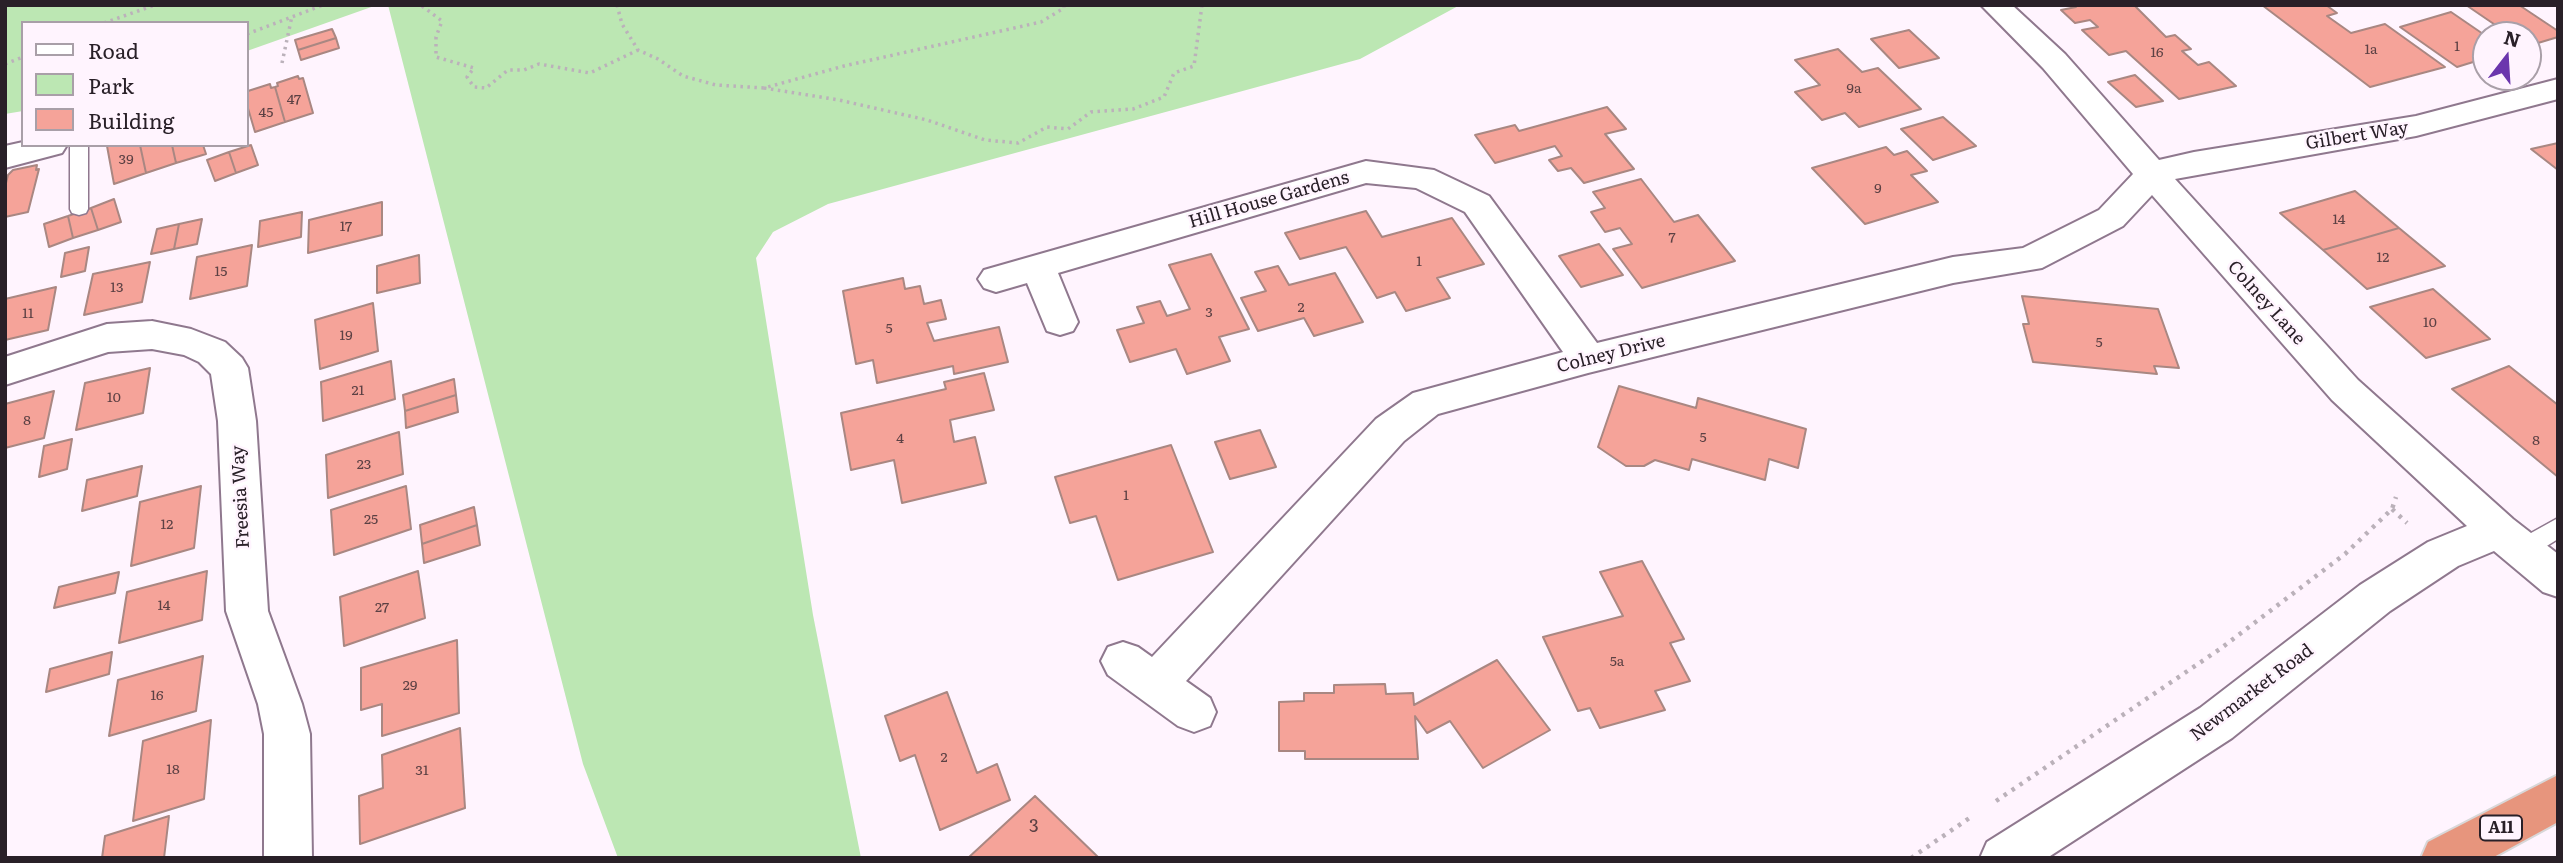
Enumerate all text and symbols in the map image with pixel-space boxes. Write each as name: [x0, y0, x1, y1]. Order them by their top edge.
legend: [21, 21, 248, 147]
north arrow: [2472, 21, 2542, 91]
text: N: [2501, 22, 2524, 54]
text: Road: [88, 34, 139, 65]
house number: 1: [2454, 39, 2460, 55]
house number: 1a: [2364, 42, 2378, 58]
house number: 16: [2150, 45, 2164, 61]
text: Park: [88, 69, 134, 100]
house number: 9a: [1847, 81, 1861, 97]
house number: 47: [287, 92, 301, 108]
text: Building: [88, 104, 174, 135]
house number: 45: [259, 105, 273, 121]
street label: Gilbert Way: [2304, 117, 2410, 155]
house number: 39: [119, 152, 133, 168]
street label: Hill House Gardens: [1186, 167, 1352, 233]
house number: 9: [1874, 181, 1882, 197]
house number: 14: [2333, 212, 2345, 228]
house number: 17: [340, 219, 352, 235]
house number: 7: [1668, 230, 1676, 246]
house number: 12: [2377, 250, 2389, 266]
house number: 1: [1416, 254, 1422, 270]
street label: Colney Lane: [2223, 256, 2309, 350]
house number: 15: [215, 264, 227, 280]
house number: 13: [110, 280, 124, 296]
house number: 2: [1297, 300, 1305, 316]
house number: 3: [1205, 305, 1213, 321]
house number: 11: [22, 306, 34, 322]
house number: 10: [2423, 315, 2437, 331]
house number: 5: [885, 321, 893, 337]
house number: 19: [339, 328, 353, 344]
street label: Colney Drive: [1555, 330, 1667, 378]
house number: 5: [2095, 335, 2103, 351]
house number: 21: [352, 383, 364, 399]
house number: 10: [107, 390, 121, 406]
house number: 8: [23, 413, 31, 429]
house number: 5: [1699, 430, 1707, 446]
house number: 4: [896, 431, 904, 447]
house number: 8: [2532, 433, 2540, 449]
street label: Freesia Way: [228, 445, 254, 549]
house number: 23: [357, 457, 371, 473]
house number: 1: [1123, 488, 1129, 504]
house number: 25: [364, 512, 378, 528]
house number: 12: [161, 517, 173, 533]
house number: 14: [158, 598, 170, 614]
house number: 27: [375, 600, 389, 616]
street label: Newmarket Road: [2186, 640, 2318, 746]
house number: 5a: [1610, 654, 1624, 670]
house number: 29: [403, 678, 417, 694]
house number: 16: [150, 688, 164, 704]
house number: 2: [940, 750, 948, 766]
house number: 18: [166, 762, 180, 778]
house number: 31: [415, 763, 429, 779]
house number: 3: [1029, 816, 1039, 838]
road number: A11: [2480, 816, 2522, 841]

